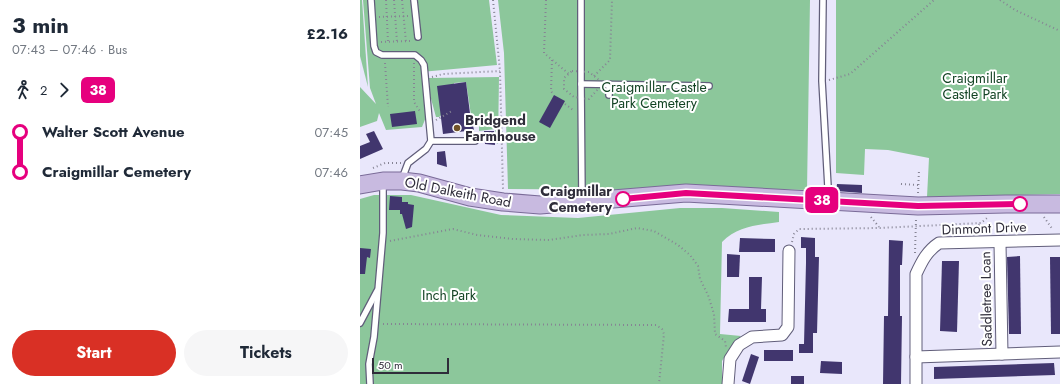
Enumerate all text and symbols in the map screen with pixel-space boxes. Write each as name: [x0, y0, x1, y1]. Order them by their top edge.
text: 3 min: [12, 9, 69, 41]
text: £2.16: [306, 23, 348, 45]
text: 07:43 – 07:46 · Bus: [12, 40, 127, 59]
park label: Craigmillar Castle Park: [942, 68, 1008, 104]
park label: Craigmillar Castle Park Cemetery: [601, 77, 707, 113]
icon: walk: [12, 79, 34, 101]
icon: forward: [53, 79, 75, 101]
text: 38: [89, 80, 107, 100]
text: 2: [40, 81, 47, 100]
place label: Bridgend Farmhouse: [465, 110, 536, 146]
text: Walter Scott Avenue: [42, 121, 185, 143]
text: 07:45: [315, 123, 348, 142]
marker: Bridgend Farmhouse: [452, 123, 462, 133]
text: Craigmillar Cemetery: [42, 161, 191, 183]
text: 07:46: [314, 163, 348, 182]
street label: Old Dalkeith Road: [403, 172, 513, 212]
place label: Craigmillar Cemetery: [540, 181, 613, 217]
line badge: 38: [804, 187, 840, 213]
text: 38: [813, 190, 831, 210]
marker: Craigmillar Cemetery: [615, 191, 631, 207]
unlabelled marker: [1012, 196, 1028, 212]
street label: Dinmont Drive: [941, 217, 1027, 239]
street label: Saddletree Loan: [975, 251, 997, 347]
park label: Inch Park: [422, 285, 477, 305]
button: Start: [12, 330, 176, 376]
button: Tickets: [184, 330, 348, 376]
scale bar: [372, 356, 449, 375]
text: 50 m: [378, 357, 403, 373]

